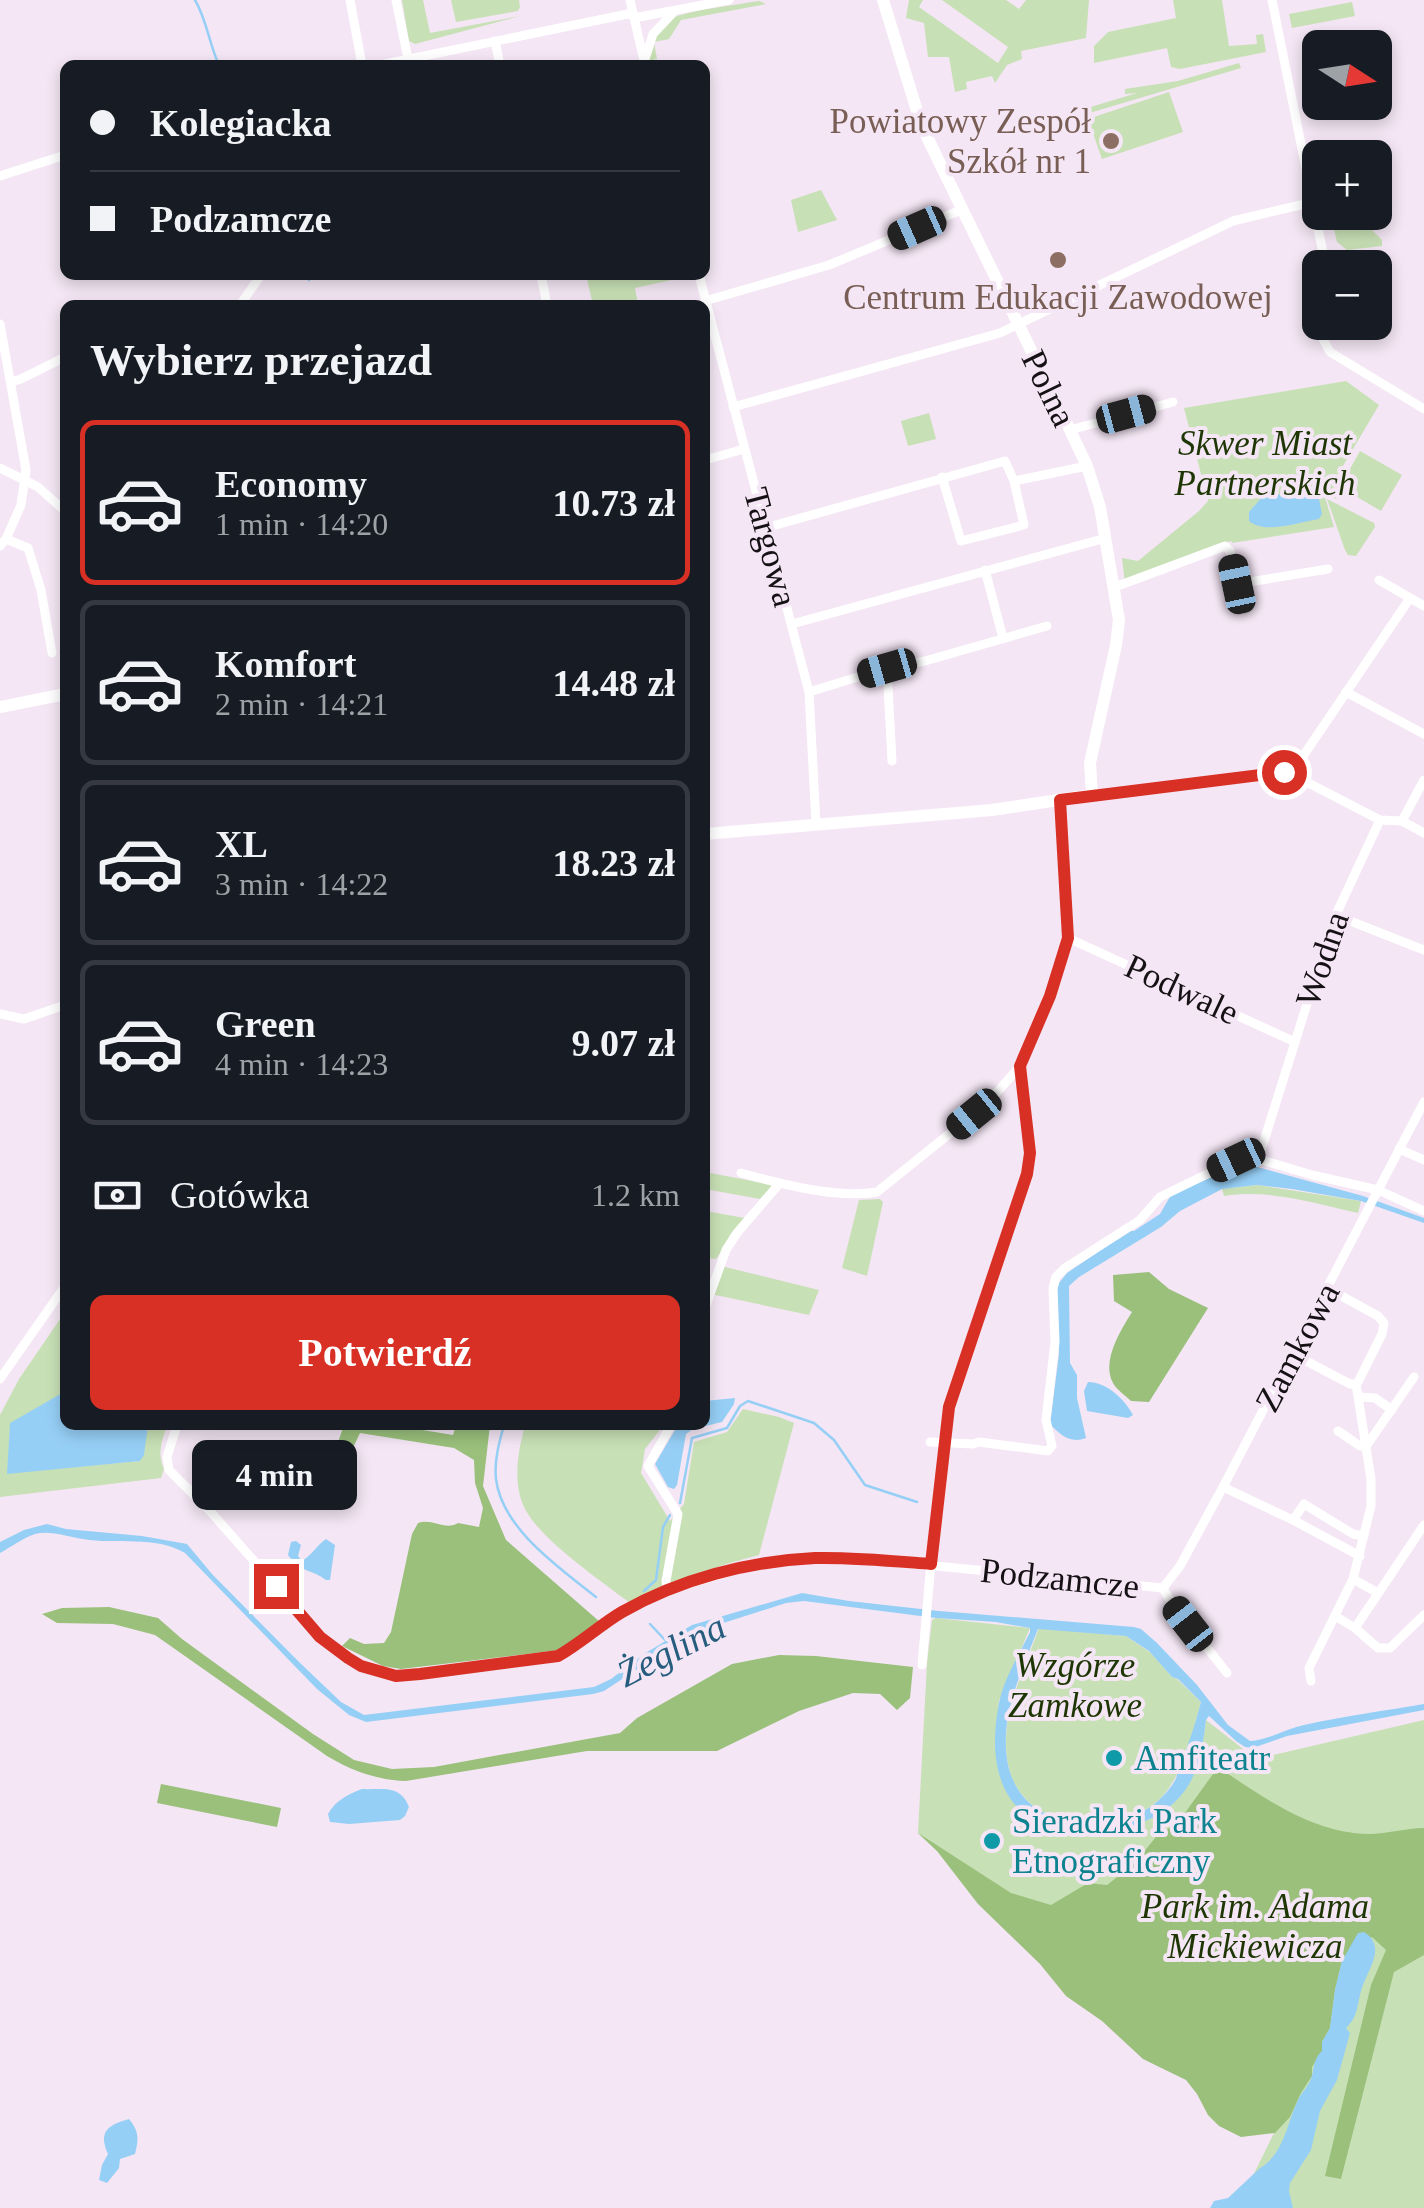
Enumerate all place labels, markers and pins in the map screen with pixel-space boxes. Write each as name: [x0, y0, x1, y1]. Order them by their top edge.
place label: Powiatowy Zespół Szkół nr 1: [829, 102, 1091, 181]
marker: Powiatowy Zespół Szkół nr 1: [1100, 130, 1122, 152]
marker: Centrum Edukacji Zawodowej: [1047, 249, 1069, 271]
place label: Centrum Edukacji Zawodowej: [843, 278, 1273, 317]
place label: Amfiteatr: [1134, 1739, 1270, 1778]
marker: Amfiteatr: [1103, 1747, 1125, 1769]
place label: Sieradzki Park Etnograficzny: [1012, 1802, 1218, 1881]
marker: Sieradzki Park Etnograficzny: [981, 1830, 1003, 1852]

